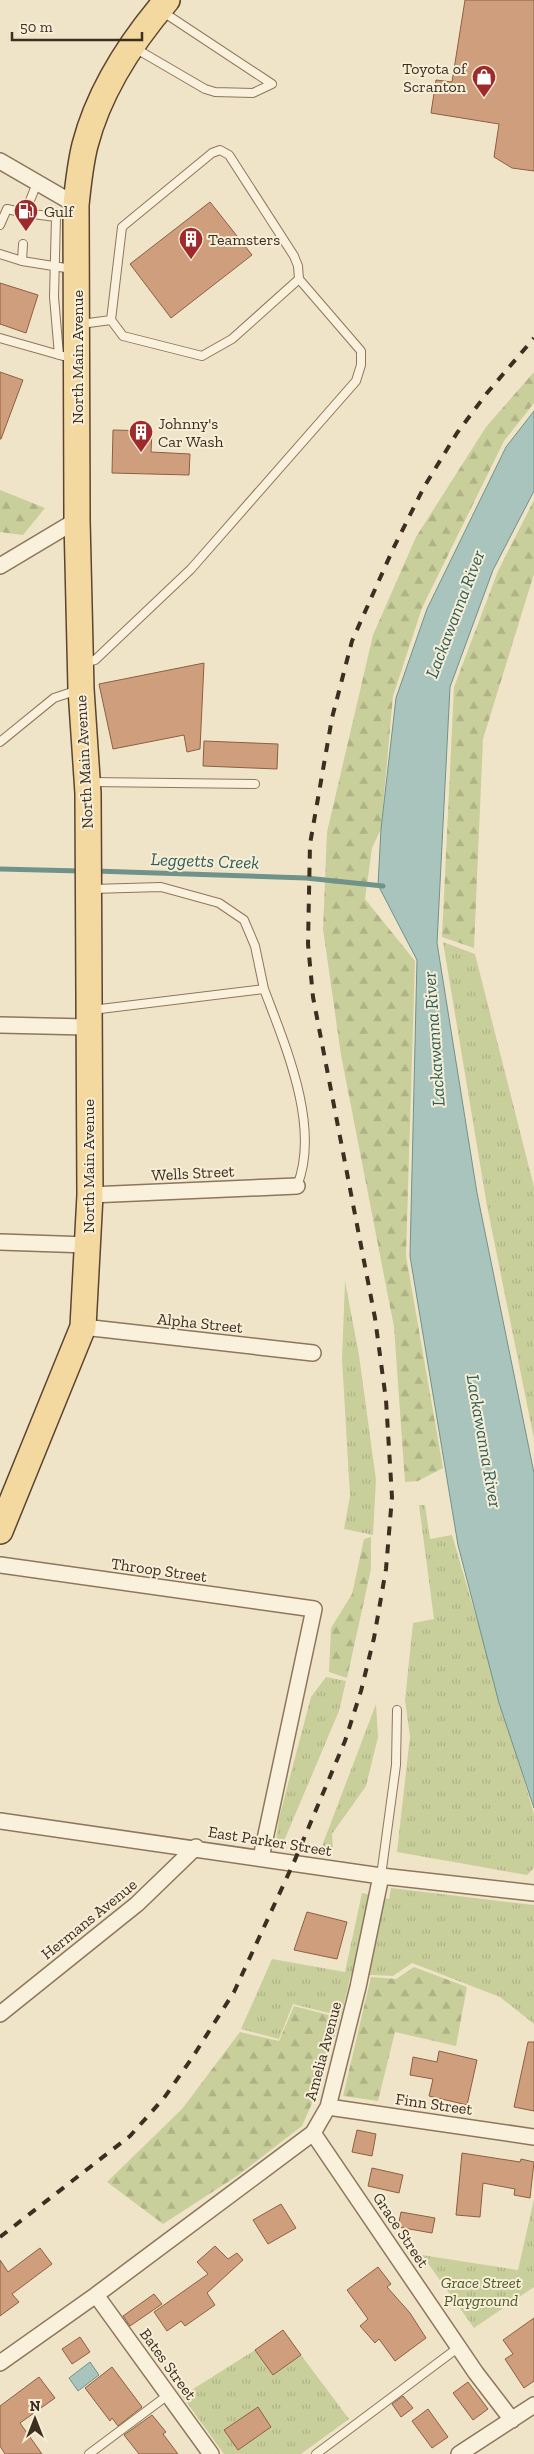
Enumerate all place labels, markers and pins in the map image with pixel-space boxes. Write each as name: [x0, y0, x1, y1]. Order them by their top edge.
place label: Toyota of Scranton: [402, 59, 468, 96]
shop icon: Toyota of Scranton: [471, 64, 497, 98]
fuel station icon: Gulf: [13, 198, 39, 232]
place label: Gulf: [44, 202, 75, 221]
building icon: Teamsters: [178, 226, 204, 260]
place label: Teamsters: [208, 230, 280, 249]
place label: Johnny's Car Wash: [158, 414, 224, 451]
building icon: Johnny's Car Wash: [128, 419, 154, 453]

